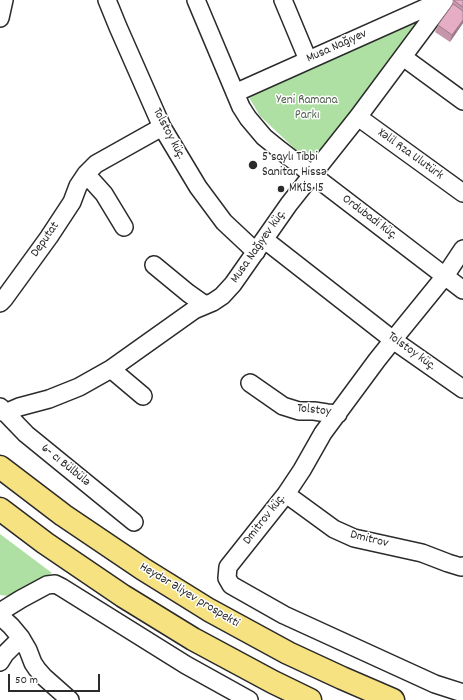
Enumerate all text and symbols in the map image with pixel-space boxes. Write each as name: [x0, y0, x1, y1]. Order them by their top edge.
street label: Musa Nağıyev: [304, 27, 370, 67]
park label: Yeni Ramana Parkı: [276, 93, 338, 124]
street label: Tolstoy küç.: [148, 106, 188, 162]
street label: Xəlil Rza Ulutürk: [374, 126, 446, 184]
place label: 5 saylı Tibbi Sanitar Hissə: [262, 150, 326, 181]
marker: 5 saylı Tibbi Sanitar Hissə: [247, 159, 259, 171]
place label: MKİS 15: [289, 181, 324, 197]
marker: MKİS 15: [276, 184, 286, 194]
street label: Ordubadi küç.: [338, 192, 400, 244]
street label: Musa Nağıyev küç.: [228, 207, 290, 287]
street label: Deputat: [28, 219, 64, 261]
street label: Tolstoy küç.: [384, 329, 438, 375]
street label: Tolstoy: [296, 401, 332, 421]
street label: 6- cı Bülbülə: [37, 441, 93, 491]
street label: Dmitrov küç.: [240, 492, 290, 548]
street label: Dmitrov: [348, 528, 390, 552]
street label: Heydər Əliyev prospekti: [136, 560, 242, 632]
scale bar: [10, 666, 102, 692]
text: 50 m: [15, 672, 38, 689]

